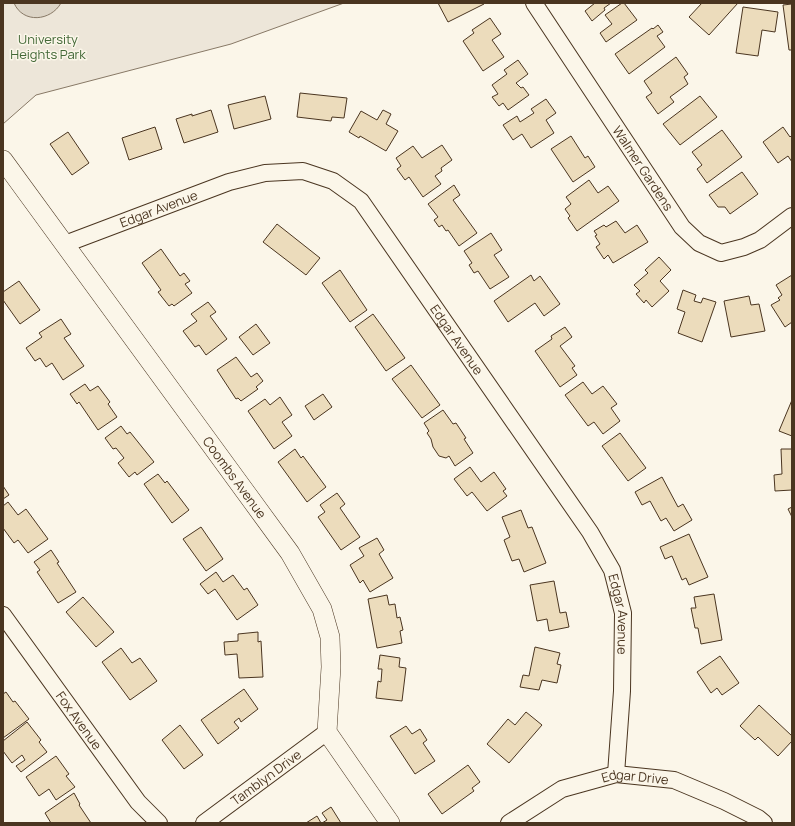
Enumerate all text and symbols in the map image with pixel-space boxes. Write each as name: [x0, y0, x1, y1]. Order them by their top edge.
park label: University Heights Park: [10, 30, 86, 63]
street label: Walmer Gardens: [609, 122, 678, 214]
street label: Edgar Avenue: [117, 186, 200, 232]
street label: Edgar Avenue: [426, 301, 488, 379]
street label: Coombs Avenue: [199, 433, 271, 522]
street label: Edgar Avenue: [604, 572, 632, 655]
street label: Fox Avenue: [52, 688, 107, 754]
street label: Tamblyn Drive: [227, 745, 305, 809]
street label: Edgar Drive: [599, 765, 670, 788]

